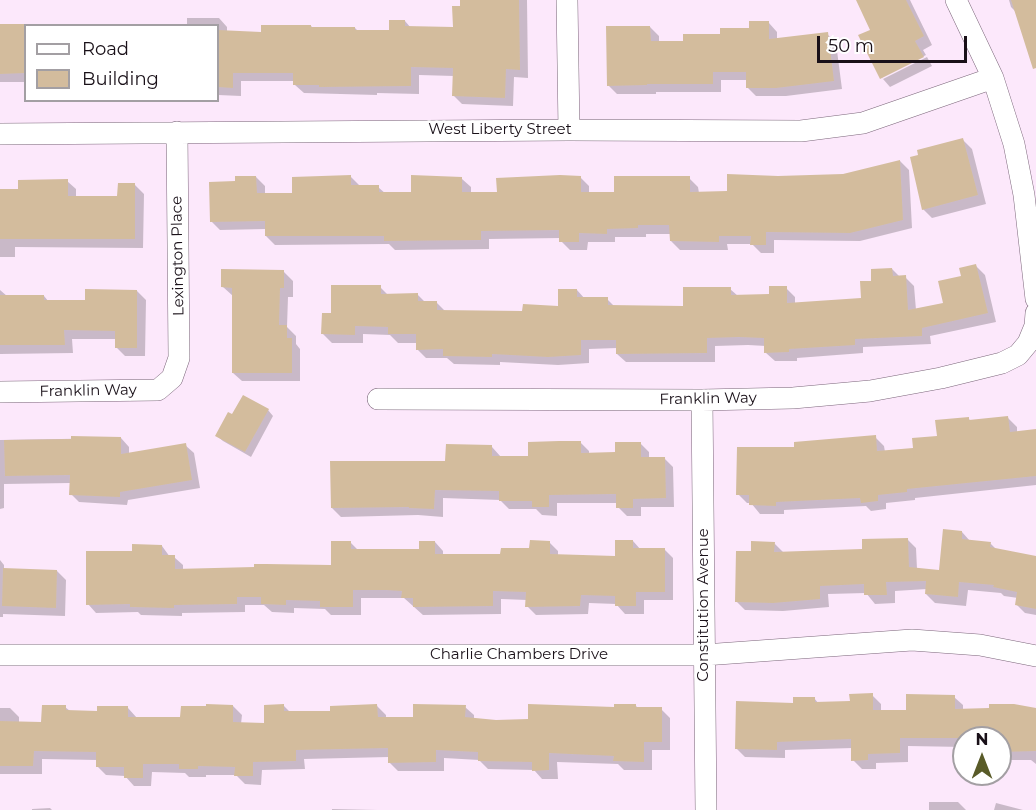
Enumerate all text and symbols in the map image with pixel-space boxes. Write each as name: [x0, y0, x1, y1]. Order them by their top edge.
legend: [24, 24, 219, 102]
scale bar: [820, 24, 970, 62]
text: 50 m: [828, 35, 874, 57]
text: Road: [82, 38, 129, 60]
text: Building: [82, 68, 159, 90]
street label: West Liberty Street: [428, 121, 572, 139]
street label: Lexington Place: [168, 196, 188, 316]
street label: Franklin Way: [39, 381, 137, 401]
street label: Franklin Way: [659, 389, 757, 409]
street label: Constitution Avenue: [695, 528, 713, 682]
street label: Charlie Chambers Drive: [430, 646, 608, 664]
north arrow: [952, 726, 1012, 786]
text: N: [976, 730, 988, 749]

